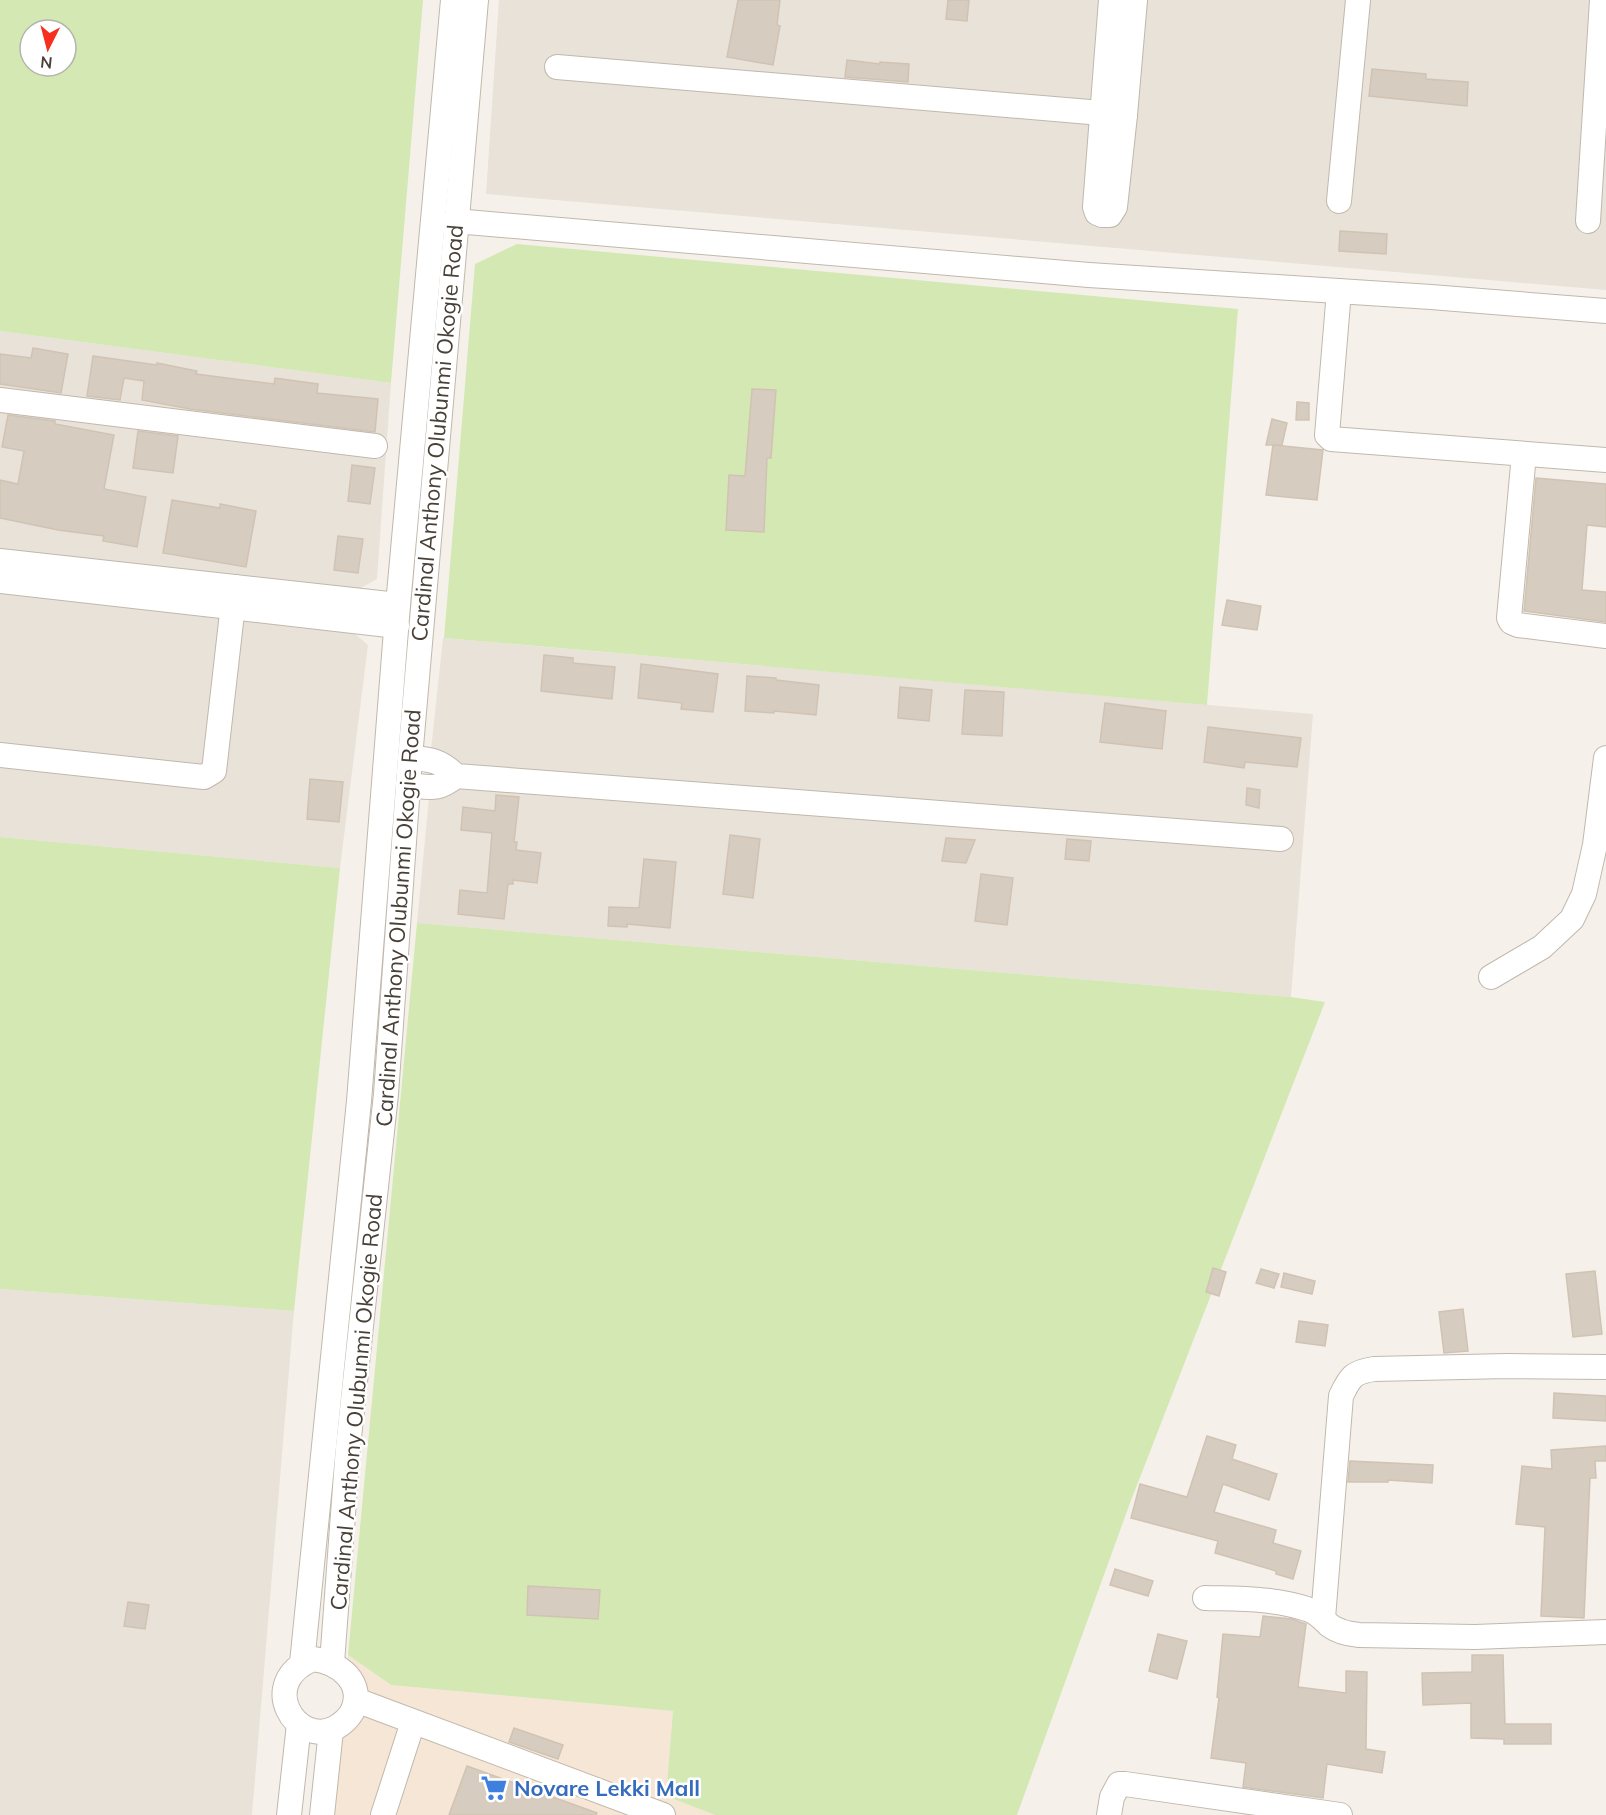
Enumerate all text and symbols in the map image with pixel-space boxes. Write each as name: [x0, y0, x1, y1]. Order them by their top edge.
north arrow: [18, 18, 78, 78]
text: N: [39, 52, 53, 73]
street label: Cardinal Anthony Olubunmi Okogie Road: [405, 223, 469, 643]
street label: Cardinal Anthony Olubunmi Okogie Road: [369, 708, 427, 1128]
street label: Cardinal Anthony Olubunmi Okogie Road: [324, 1192, 388, 1612]
supermarket icon: Novare Lekki Mall: [479, 1773, 509, 1803]
place label: Novare Lekki Mall: [514, 1774, 700, 1802]

